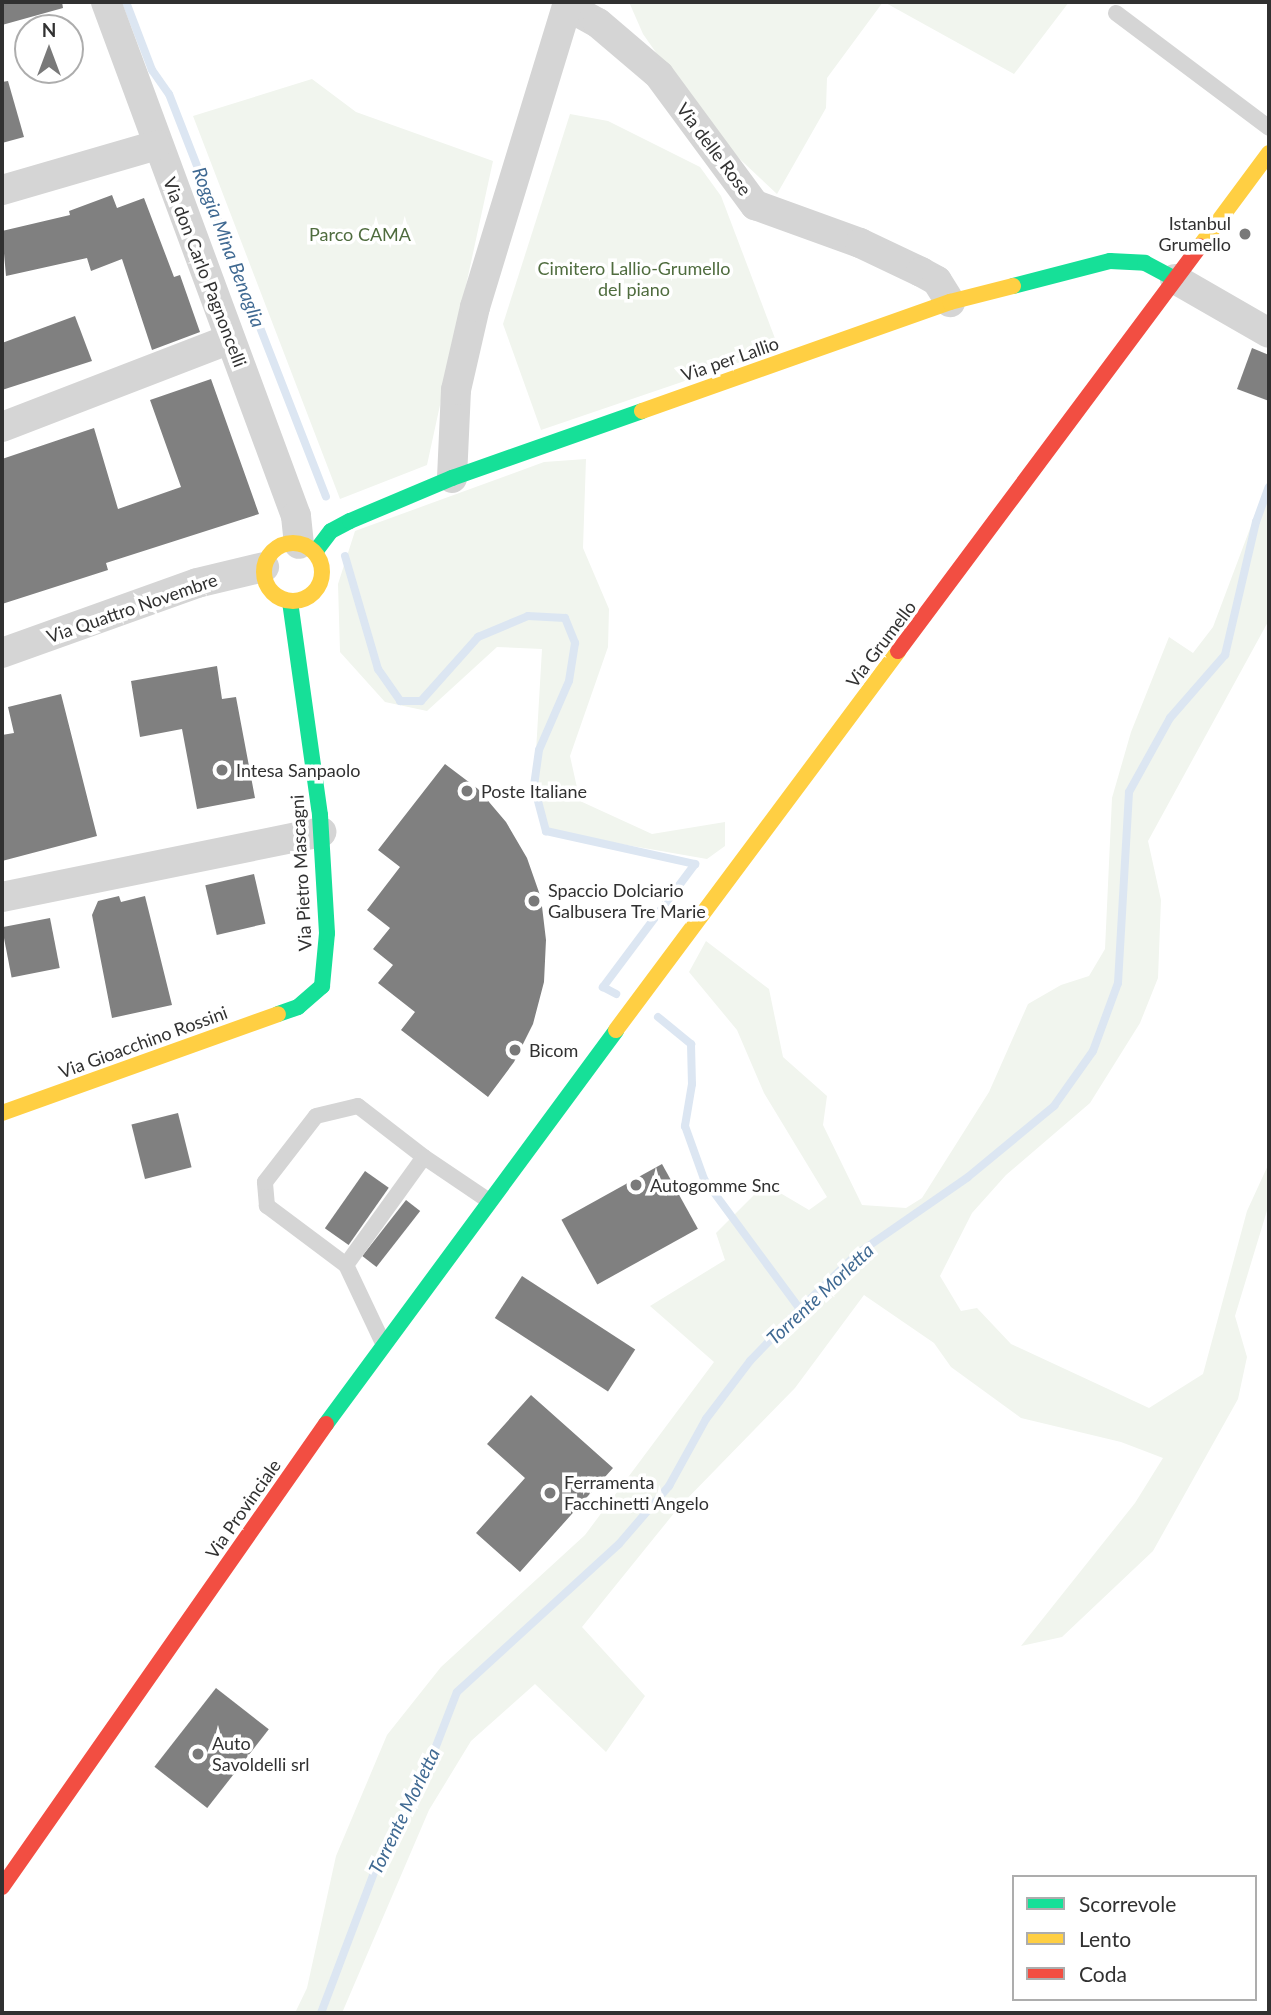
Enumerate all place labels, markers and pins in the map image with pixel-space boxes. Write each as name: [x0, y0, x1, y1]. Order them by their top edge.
place label: Istanbul Grumello: [1158, 213, 1231, 256]
marker: Istanbul Grumello: [1237, 226, 1253, 242]
place label: Intesa Sanpaolo: [236, 759, 360, 781]
marker: Intesa Sanpaolo: [214, 762, 230, 778]
place label: Poste Italiane: [481, 780, 587, 802]
marker: Poste Italiane: [459, 783, 475, 799]
place label: Spaccio Dolciario Galbusera Tre Marie: [548, 880, 706, 922]
marker: Spaccio Dolciario Galbusera Tre Marie: [526, 893, 542, 909]
place label: Bicom: [529, 1039, 578, 1061]
marker: Bicom: [507, 1042, 523, 1058]
place label: Autogomme Snc: [650, 1174, 780, 1196]
marker: Autogomme Snc: [628, 1177, 644, 1193]
place label: Ferramenta Facchinetti Angelo: [564, 1472, 709, 1514]
marker: Ferramenta Facchinetti Angelo: [542, 1485, 558, 1501]
place label: Auto Savoldelli srl: [212, 1733, 309, 1776]
marker: Auto Savoldelli srl: [190, 1746, 206, 1762]

